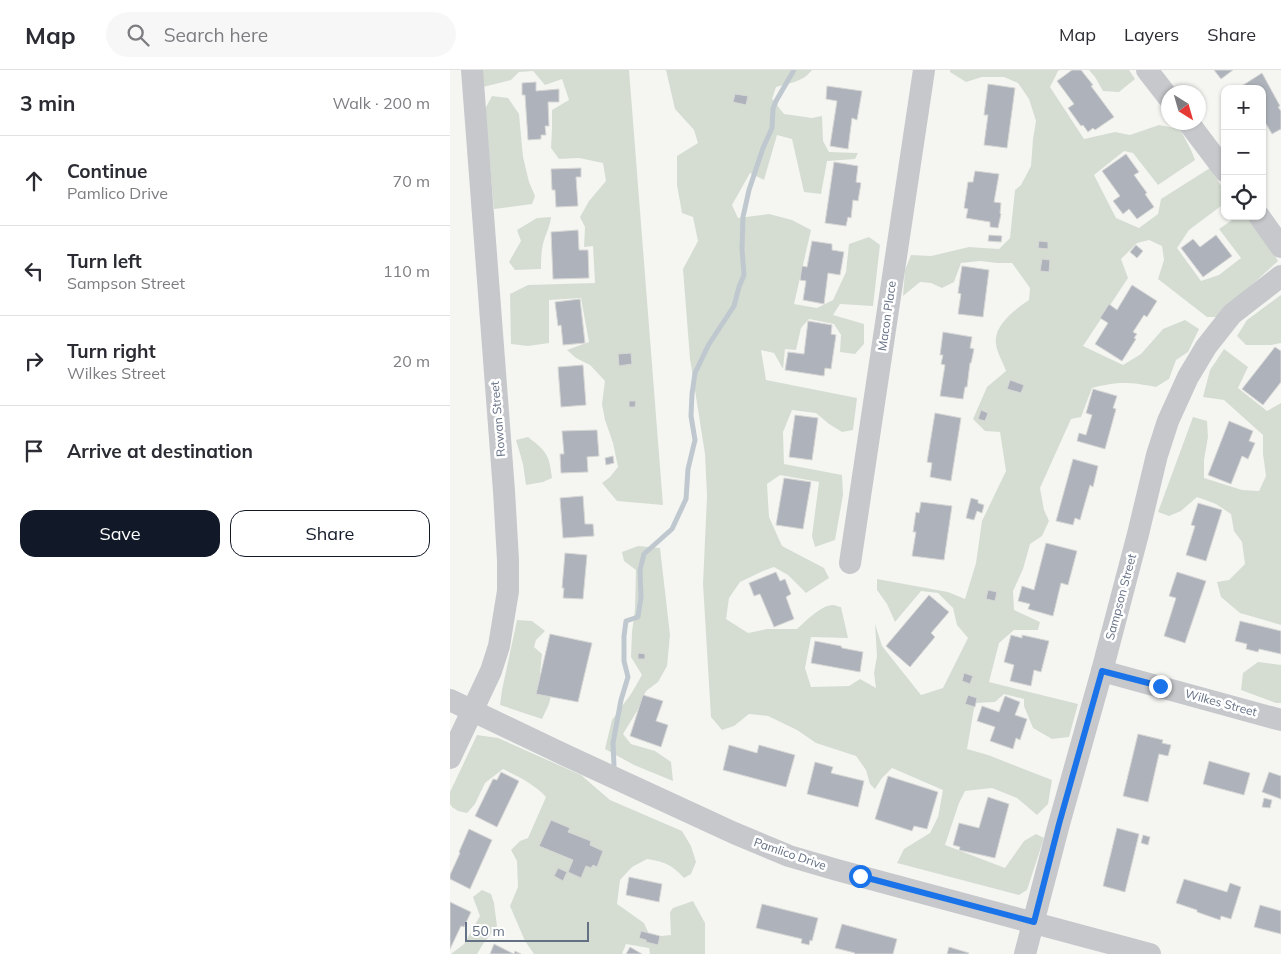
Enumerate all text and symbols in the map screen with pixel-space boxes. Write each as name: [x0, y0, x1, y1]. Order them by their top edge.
search box: [106, 12, 456, 57]
text: Map: [25, 20, 76, 50]
icon: search: [124, 21, 152, 49]
text: Search here: [164, 23, 268, 47]
text: Map: [1059, 23, 1096, 46]
text: Layers: [1124, 23, 1179, 46]
text: Share: [1207, 23, 1256, 46]
north arrow: [1161, 85, 1206, 130]
map controls: [1221, 85, 1266, 220]
button: +: [1221, 85, 1266, 130]
text: 3 min: [20, 90, 75, 116]
text: Walk · 200 m: [332, 93, 430, 113]
button: −: [1221, 130, 1266, 175]
text: Continue: [67, 159, 147, 183]
icon: ahead: [20, 167, 48, 195]
text: 70 m: [393, 171, 430, 191]
button: locate: [1221, 175, 1266, 220]
text: Pamlico Drive: [67, 183, 168, 203]
text: Turn left: [67, 249, 142, 273]
icon: left: [20, 257, 48, 285]
text: 110 m: [383, 261, 430, 281]
text: Sampson Street: [67, 273, 185, 293]
street label: Macon Place: [874, 280, 899, 352]
text: Turn right: [67, 339, 156, 363]
icon: right: [20, 347, 48, 375]
text: 20 m: [393, 351, 430, 371]
text: Wilkes Street: [67, 363, 166, 383]
street label: Rowan Street: [487, 381, 508, 457]
icon: arrive: [20, 437, 48, 465]
text: Arrive at destination: [67, 439, 253, 463]
button: Save: [20, 510, 220, 557]
button: Share: [230, 510, 430, 557]
street label: Sampson Street: [1102, 552, 1139, 642]
route end: [1149, 675, 1172, 698]
street label: Wilkes Street: [1184, 686, 1259, 719]
street label: Pamlico Drive: [752, 834, 828, 873]
route start: [849, 865, 872, 888]
scale bar: [465, 919, 589, 942]
text: 50 m: [472, 922, 505, 940]

